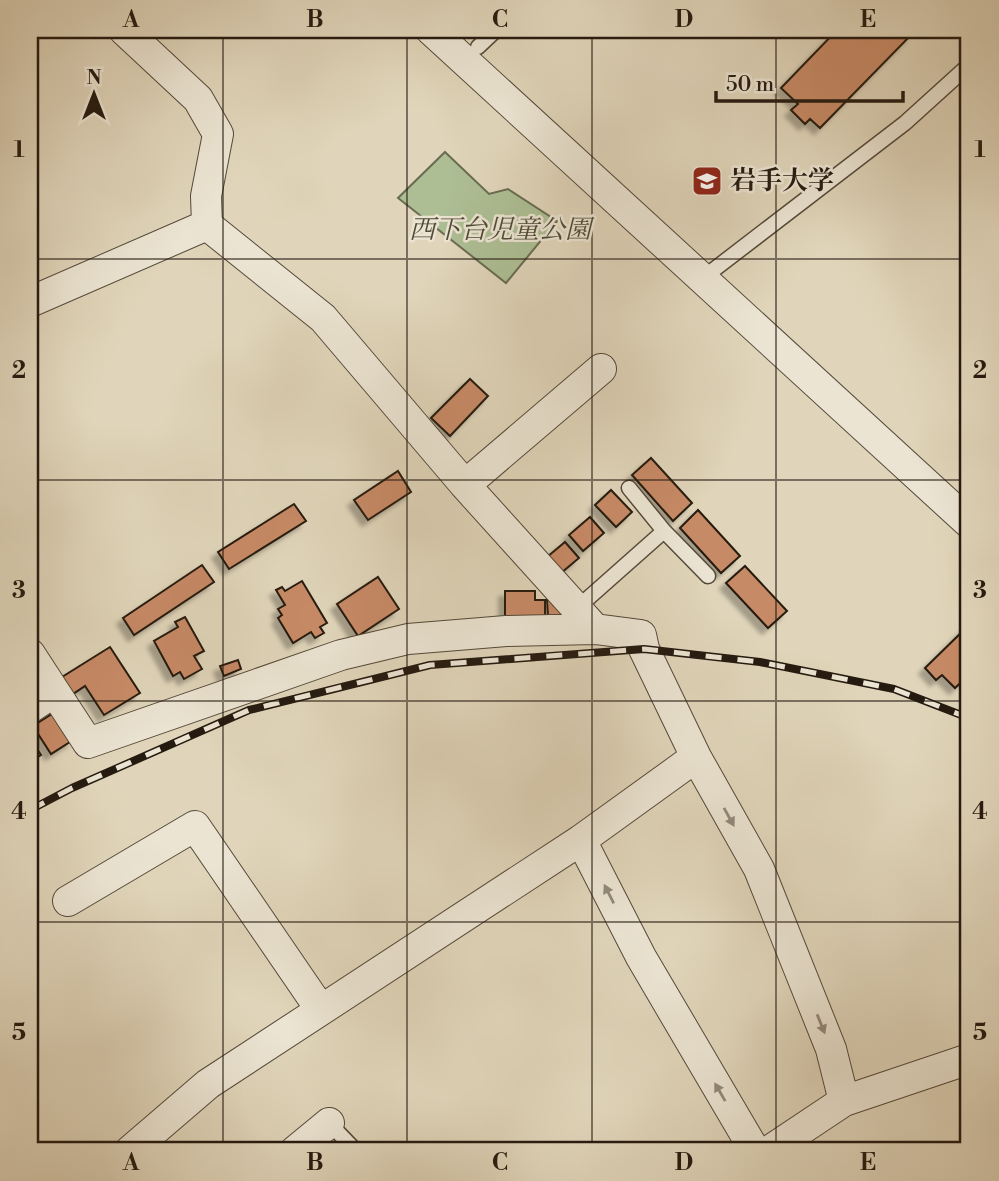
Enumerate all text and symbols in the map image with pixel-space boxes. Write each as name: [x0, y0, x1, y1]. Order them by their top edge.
text: A: [122, 6, 140, 34]
text: B: [306, 6, 324, 34]
text: C: [492, 6, 508, 34]
text: D: [675, 6, 693, 34]
text: E: [860, 6, 876, 34]
north arrow: [60, 60, 130, 130]
scale bar: [716, 60, 903, 104]
text: N: [86, 66, 102, 90]
text: 50 m: [726, 72, 774, 98]
text: 1: [13, 136, 25, 164]
text: 1: [974, 136, 986, 164]
school or university icon: 岩手大学: [690, 164, 724, 198]
place label: 岩手大学: [730, 165, 834, 197]
park label: 西下台児童公園: [409, 214, 595, 246]
text: 2: [12, 357, 26, 385]
text: 2: [973, 357, 987, 385]
text: 3: [12, 577, 26, 605]
text: 3: [973, 577, 987, 605]
text: 4: [11, 798, 27, 826]
text: 4: [972, 798, 988, 826]
one-way arrow: [723, 807, 735, 826]
one-way arrow: [603, 884, 614, 904]
one-way arrow: [815, 1014, 826, 1035]
text: 5: [12, 1019, 26, 1047]
text: 5: [973, 1019, 987, 1047]
one-way arrow: [714, 1083, 727, 1102]
text: A: [122, 1149, 140, 1177]
text: B: [306, 1149, 324, 1177]
text: C: [492, 1149, 508, 1177]
text: D: [675, 1149, 693, 1177]
text: E: [860, 1149, 876, 1177]

